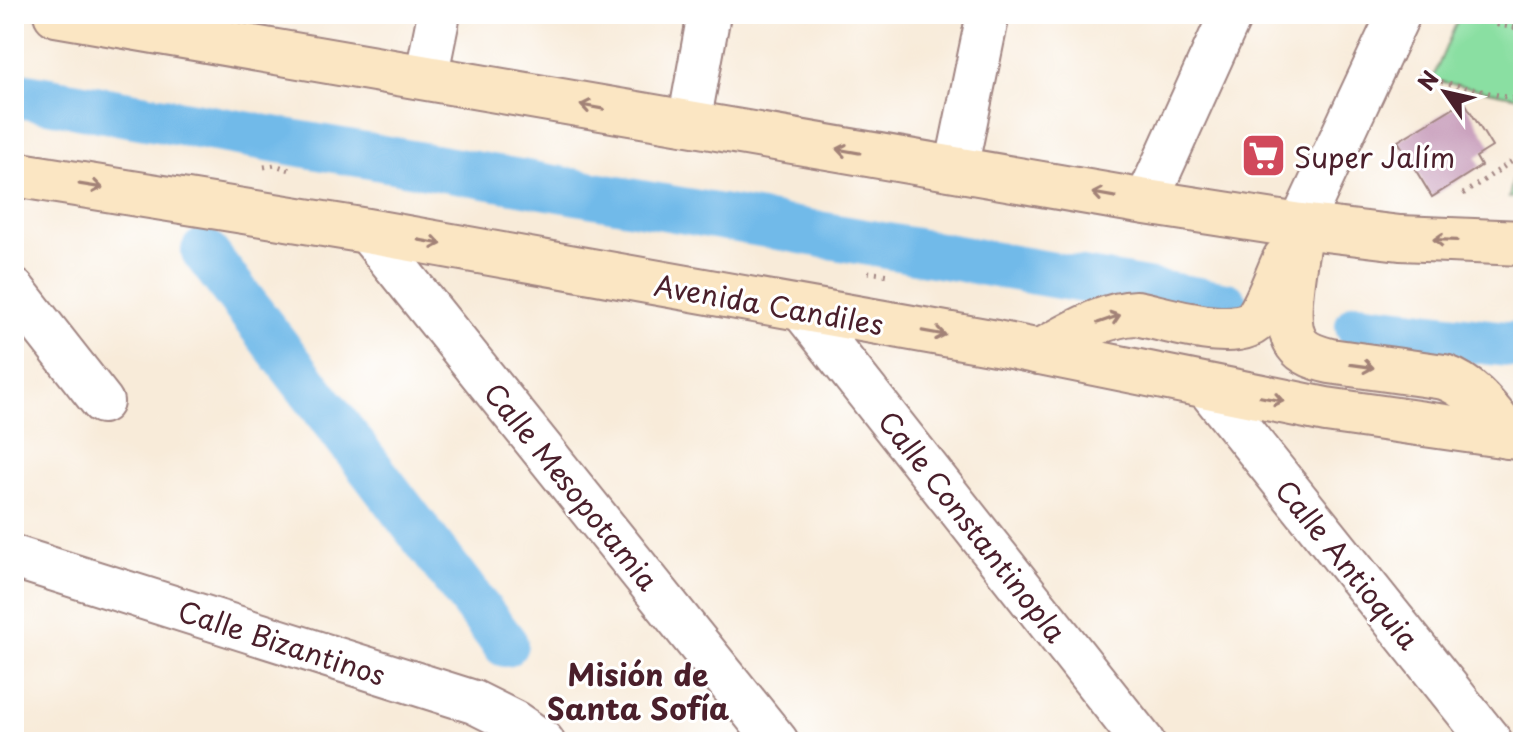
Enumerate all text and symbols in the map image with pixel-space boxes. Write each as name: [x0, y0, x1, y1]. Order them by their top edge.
north arrow: [1405, 52, 1485, 132]
text: N: [1409, 64, 1446, 96]
one-way arrow: [580, 98, 605, 113]
supermarket icon: Super Jalím: [1239, 132, 1287, 180]
place label: Super Jalím: [1294, 135, 1455, 178]
one-way arrow: [836, 142, 861, 157]
one-way arrow: [78, 179, 103, 194]
one-way arrow: [1092, 186, 1117, 201]
one-way arrow: [1432, 232, 1459, 247]
one-way arrow: [417, 236, 443, 251]
street label: Avenida Candiles: [651, 263, 887, 345]
one-way arrow: [1096, 310, 1121, 325]
one-way arrow: [921, 326, 947, 341]
one-way arrow: [1348, 358, 1375, 373]
street label: Calle Mesopotamia: [475, 373, 670, 600]
one-way arrow: [1259, 392, 1284, 407]
street label: Calle Constantinopla: [869, 401, 1078, 651]
street label: Calle Antioquia: [1266, 470, 1431, 659]
street label: Calle Bizantinos: [173, 588, 391, 696]
district label: Misión de Santa Sofía: [547, 651, 730, 730]

